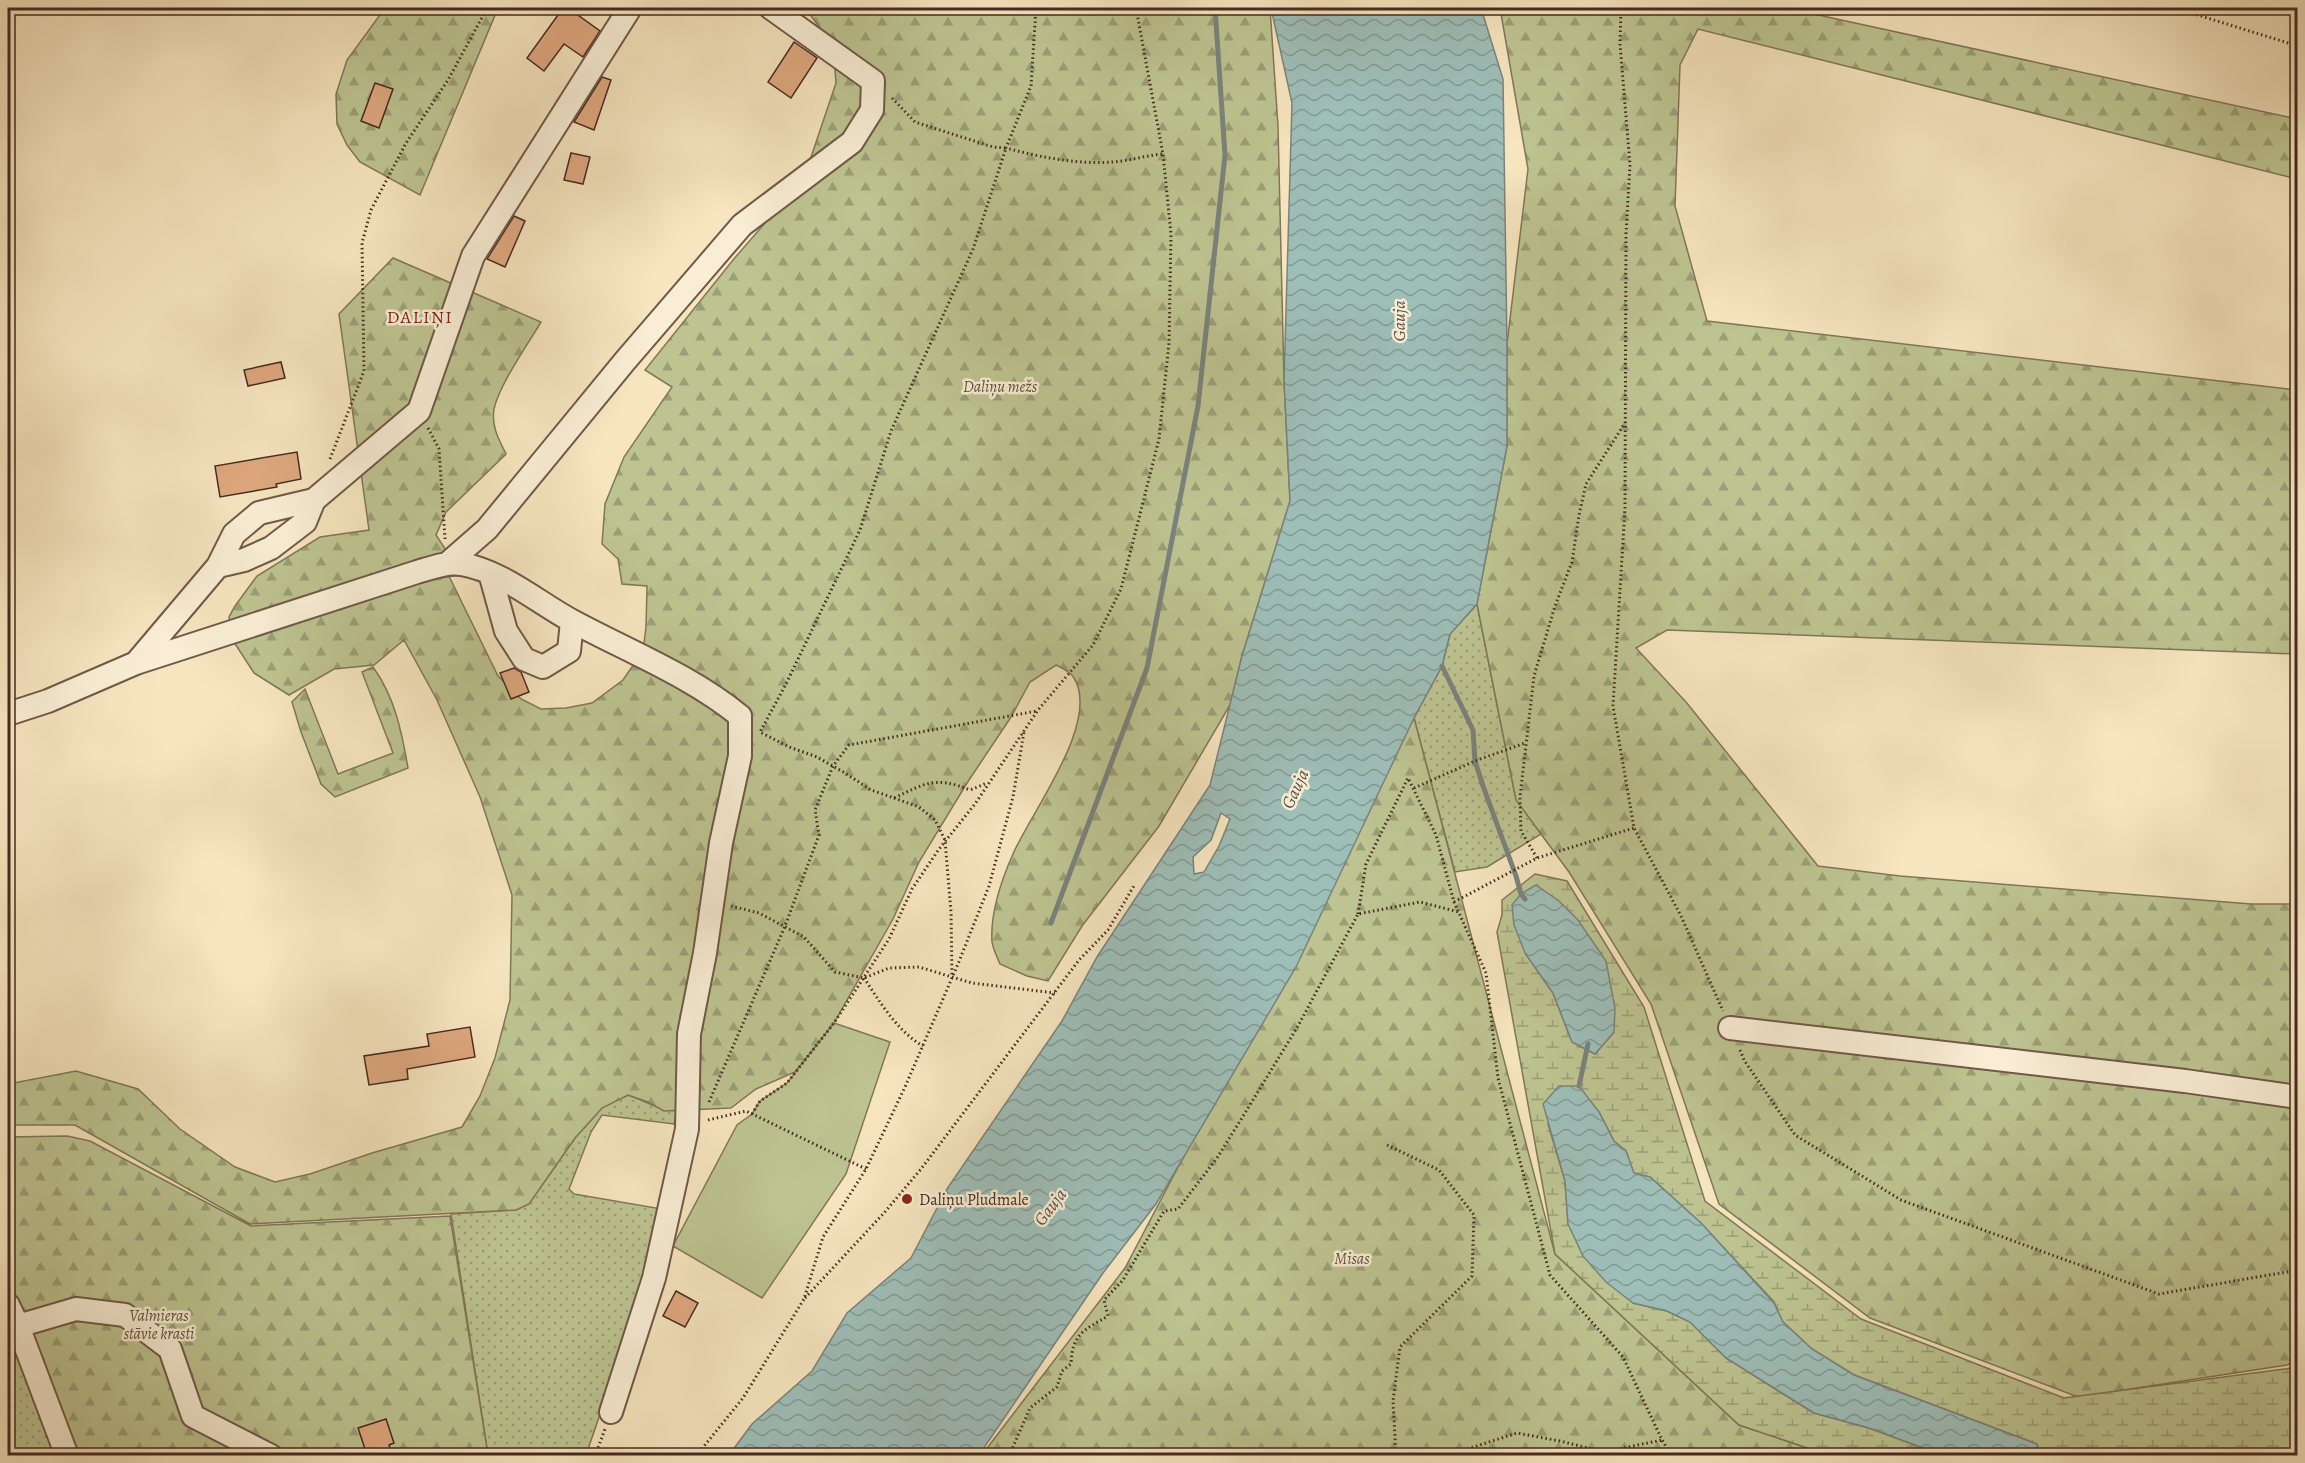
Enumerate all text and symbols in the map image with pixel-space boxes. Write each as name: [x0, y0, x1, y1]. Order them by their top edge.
water label: Gauja: [1387, 301, 1411, 341]
district label: DALIŅI: [387, 305, 453, 329]
park label: Daliņu mežs: [963, 376, 1038, 398]
water label: Gauja: [1275, 765, 1315, 813]
water label: Gauja: [1028, 1183, 1072, 1231]
place label: Daliņu Pludmale: [919, 1189, 1029, 1211]
marker: Daliņu Pludmale: [900, 1192, 914, 1206]
park label: Misas: [1334, 1248, 1370, 1270]
park label: Valmieras stāvie krasti: [124, 1305, 194, 1345]

